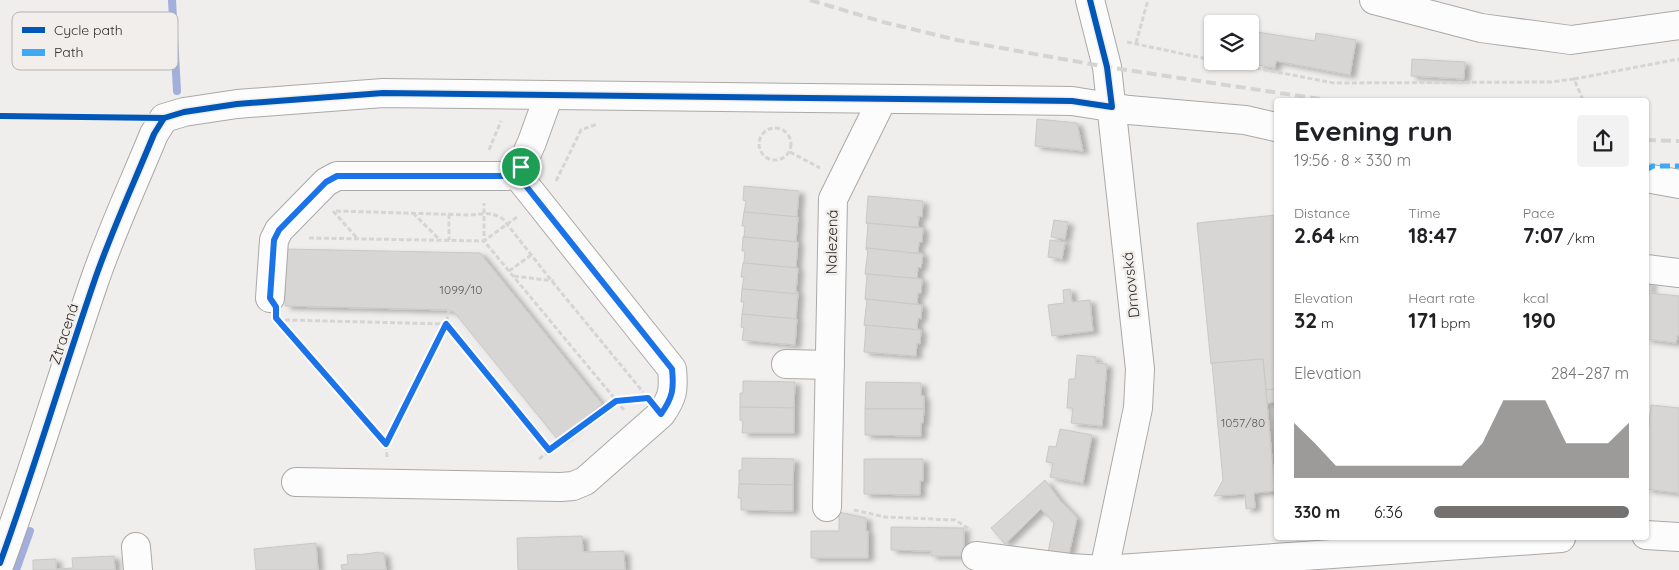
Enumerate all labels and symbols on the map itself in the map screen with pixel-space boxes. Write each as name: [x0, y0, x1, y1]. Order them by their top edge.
legend: [12, 12, 178, 70]
text: Cycle path: [54, 21, 123, 39]
text: Path: [54, 43, 83, 61]
pin: [500, 146, 542, 188]
street label: Nalezená: [821, 209, 842, 275]
street label: Drnovská: [1118, 251, 1143, 319]
house number: 1099/10: [440, 282, 482, 297]
street label: Ztracená: [45, 301, 82, 367]
house number: 1057/80: [1221, 415, 1265, 430]

